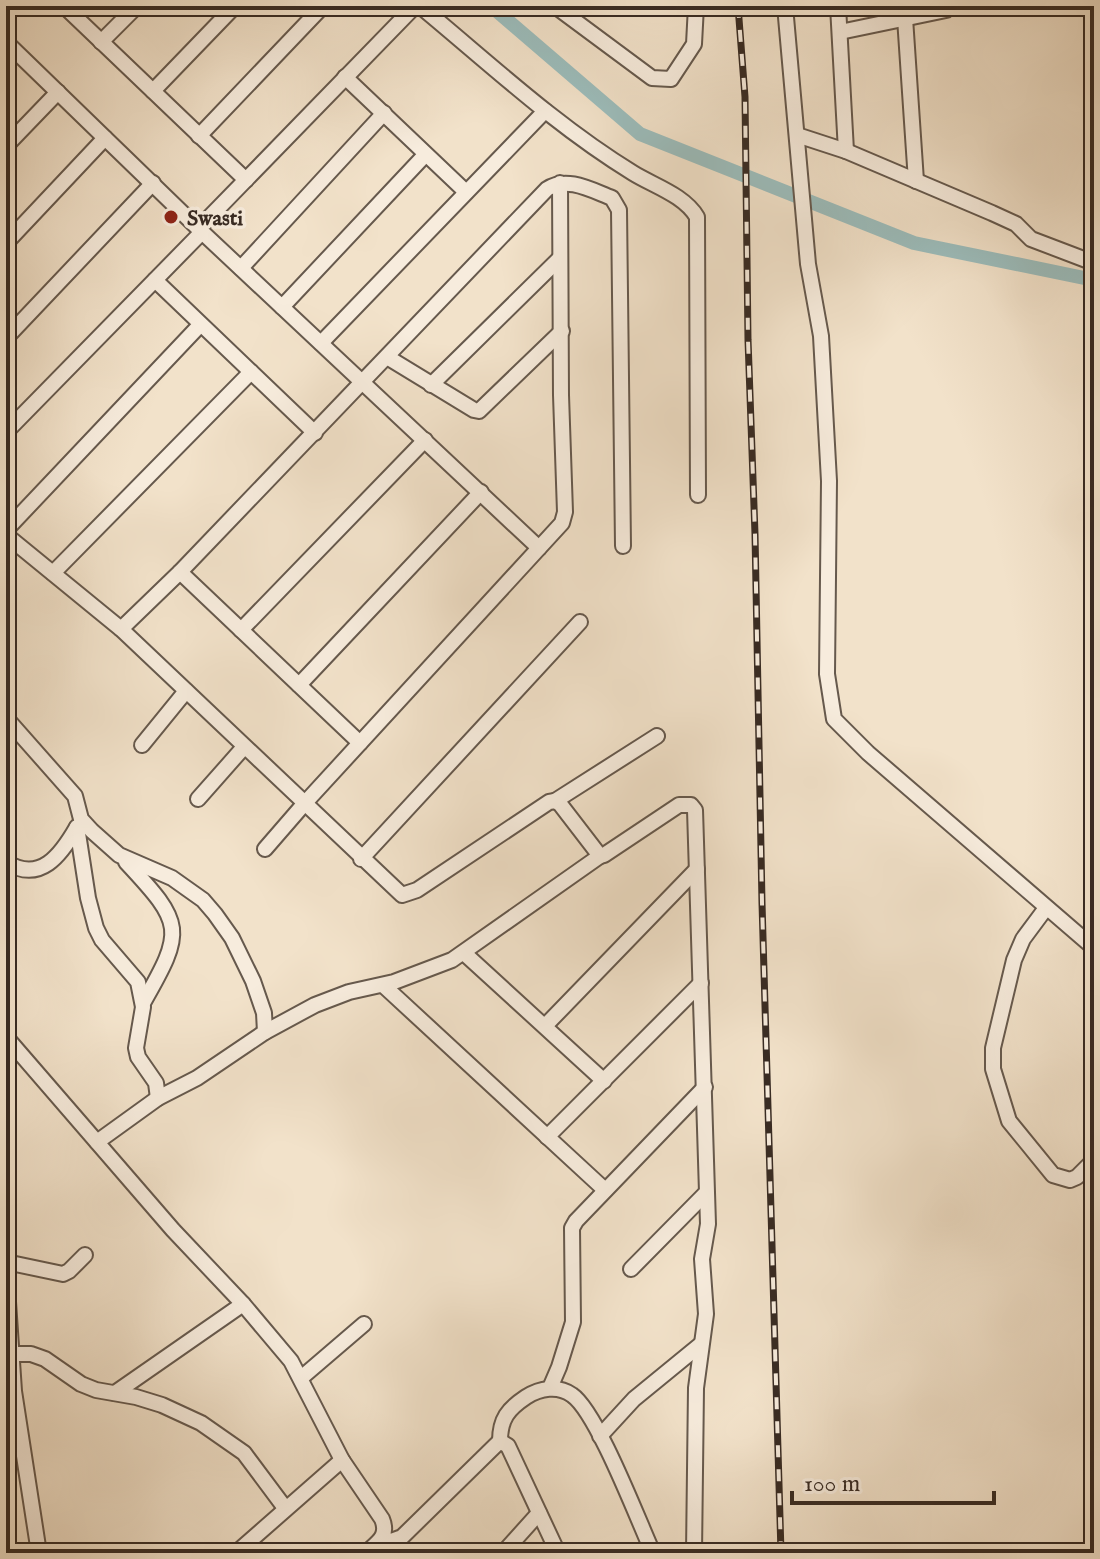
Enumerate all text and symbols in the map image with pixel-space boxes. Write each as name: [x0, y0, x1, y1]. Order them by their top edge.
place label: Swasti: [187, 205, 243, 233]
marker: Swasti: [162, 208, 180, 226]
scale bar: [792, 1455, 994, 1505]
text: 100 m: [804, 1469, 860, 1500]

